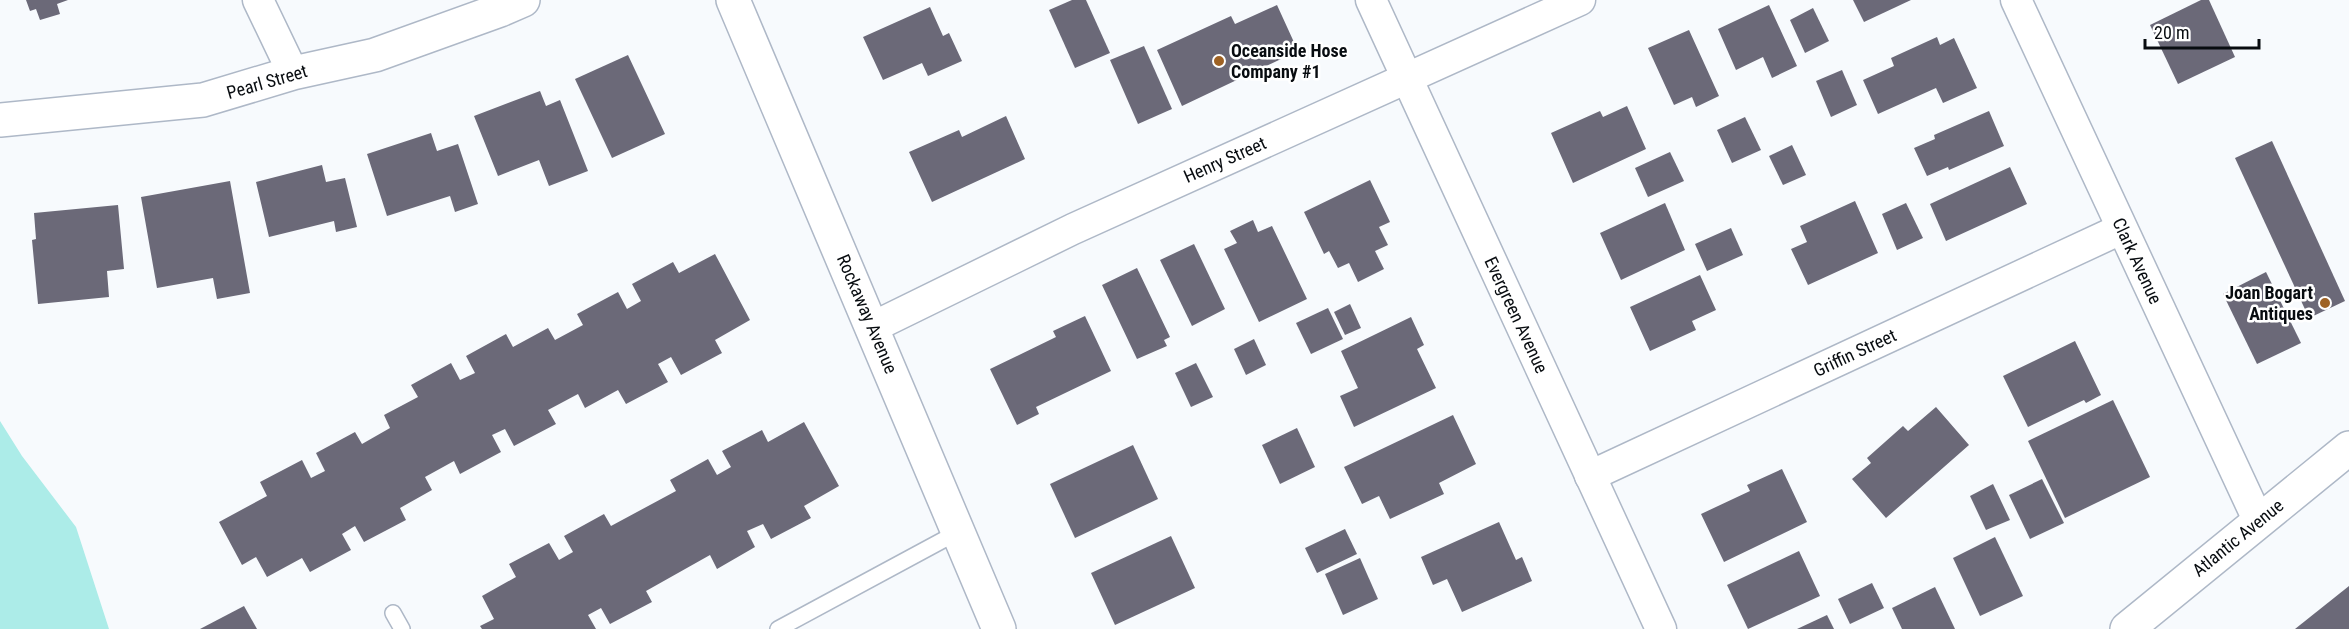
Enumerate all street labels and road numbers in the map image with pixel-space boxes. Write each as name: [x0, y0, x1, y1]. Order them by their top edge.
street label: Pearl Street: [224, 60, 310, 103]
street label: Henry Street: [1180, 132, 1269, 187]
street label: Clark Avenue: [2108, 214, 2167, 307]
street label: Rockaway Avenue: [833, 251, 902, 376]
street label: Evergreen Avenue: [1480, 253, 1553, 376]
street label: Griffin Street: [1810, 324, 1899, 381]
street label: Atlantic Avenue: [2188, 495, 2287, 581]

